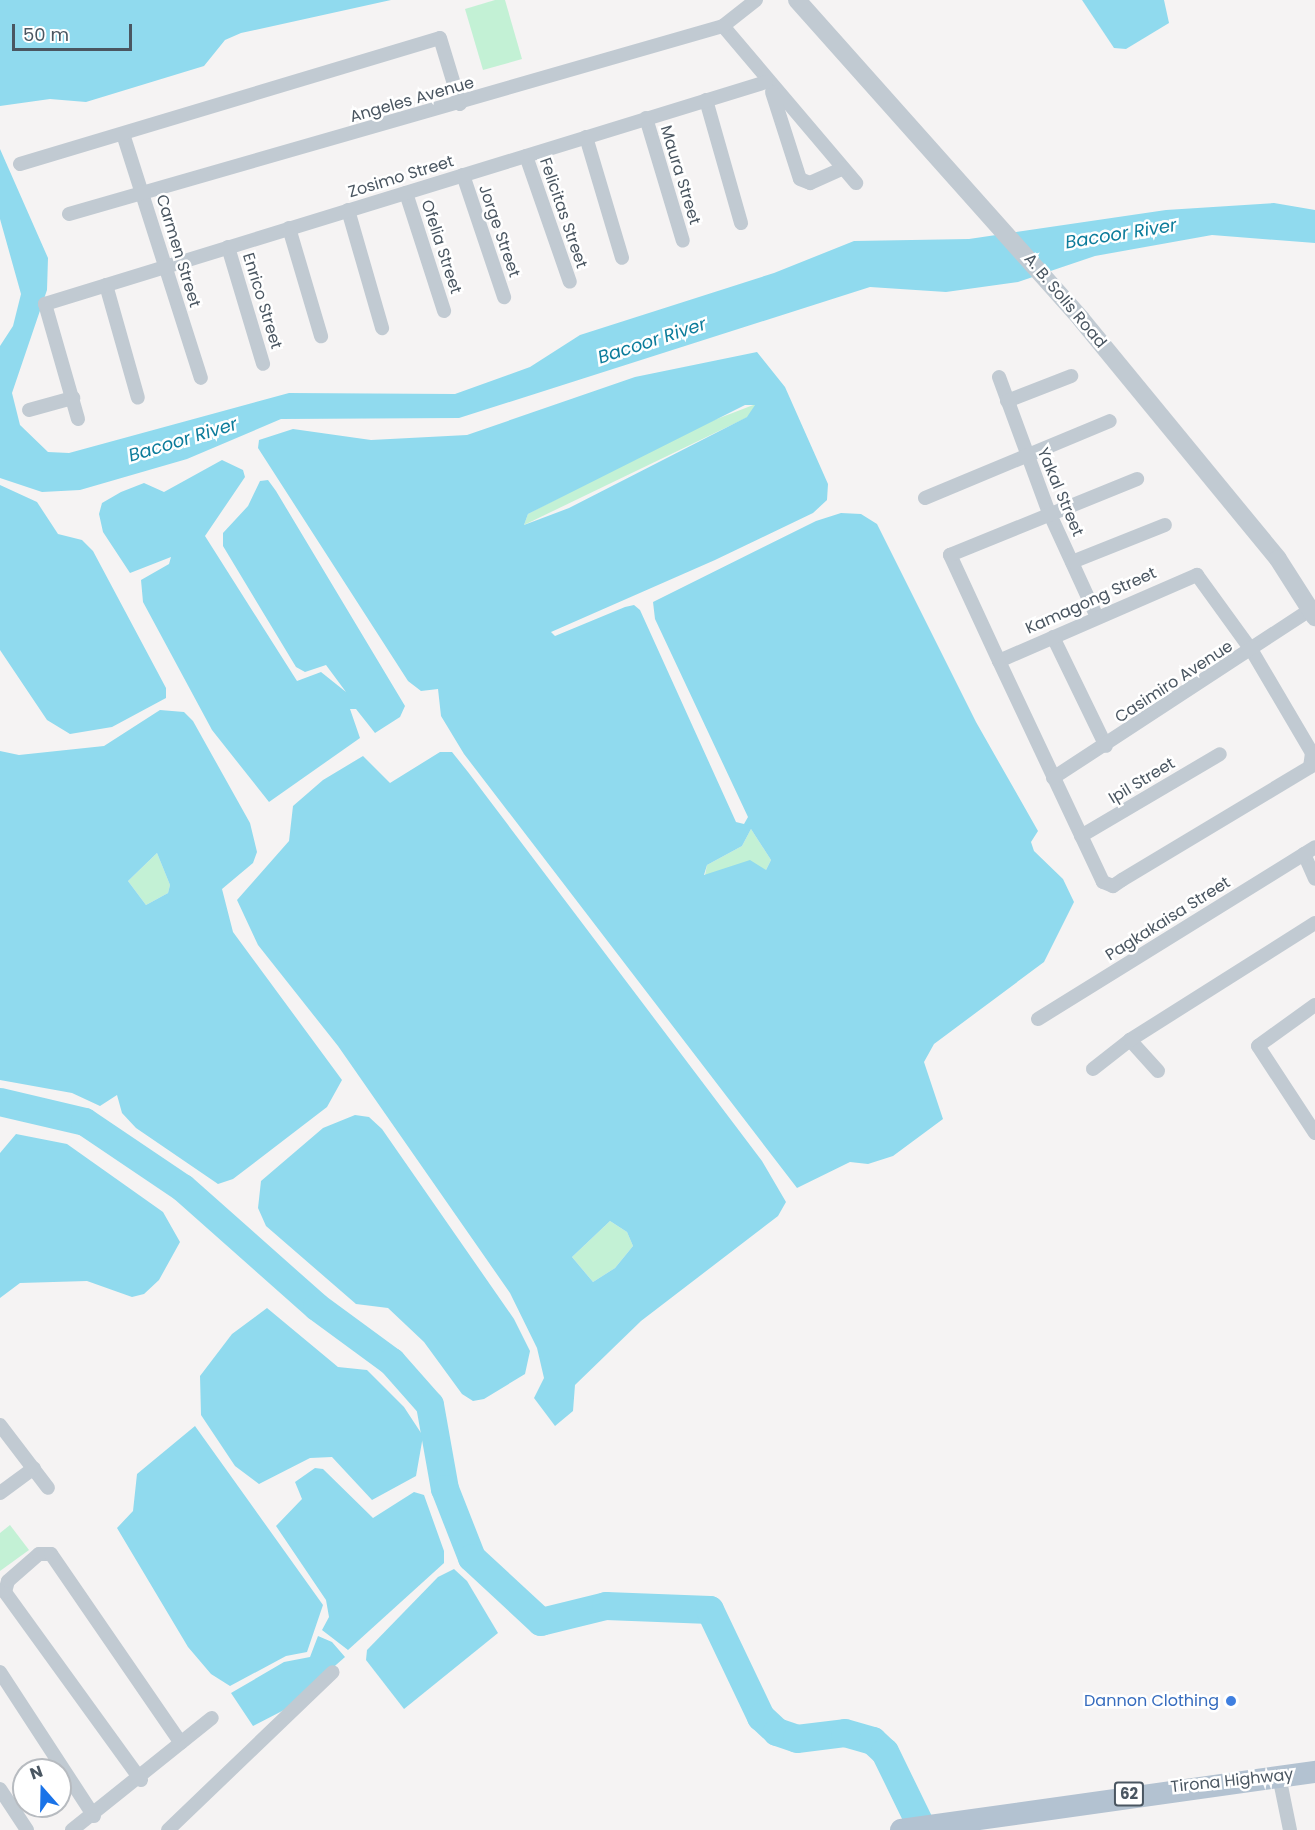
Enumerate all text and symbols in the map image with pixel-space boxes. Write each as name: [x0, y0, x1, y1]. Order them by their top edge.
scale bar: [15, 12, 135, 50]
text: 50 m: [23, 22, 69, 47]
street label: Angeles Avenue: [348, 73, 476, 127]
street label: Maura Street: [656, 123, 704, 227]
street label: Zosimo Street: [346, 152, 456, 202]
street label: Felicitas Street: [535, 155, 591, 271]
street label: Jorge Street: [474, 182, 524, 280]
street label: Carmen Street: [152, 192, 204, 310]
street label: Ofelia Street: [417, 198, 465, 296]
water label: Bacoor River: [1064, 215, 1178, 253]
street label: A. B. Solis Road: [1020, 250, 1110, 352]
street label: Enrico Street: [238, 251, 286, 351]
water label: Bacoor River: [595, 313, 709, 369]
water label: Bacoor River: [126, 413, 240, 467]
street label: Yakal Street: [1033, 445, 1087, 539]
street label: Kamagong Street: [1023, 564, 1159, 638]
street label: Casimiro Avenue: [1112, 637, 1236, 727]
street label: Ipil Street: [1105, 754, 1179, 808]
street label: Pagkakaisa Street: [1102, 873, 1234, 965]
place label: Dannon Clothing: [1084, 1691, 1219, 1711]
marker: Dannon Clothing: [1224, 1694, 1238, 1708]
north arrow: [12, 1758, 72, 1818]
text: N: [27, 1760, 46, 1785]
street label: Tirona Highway: [1170, 1765, 1294, 1797]
road number: 62: [1112, 1782, 1146, 1806]

